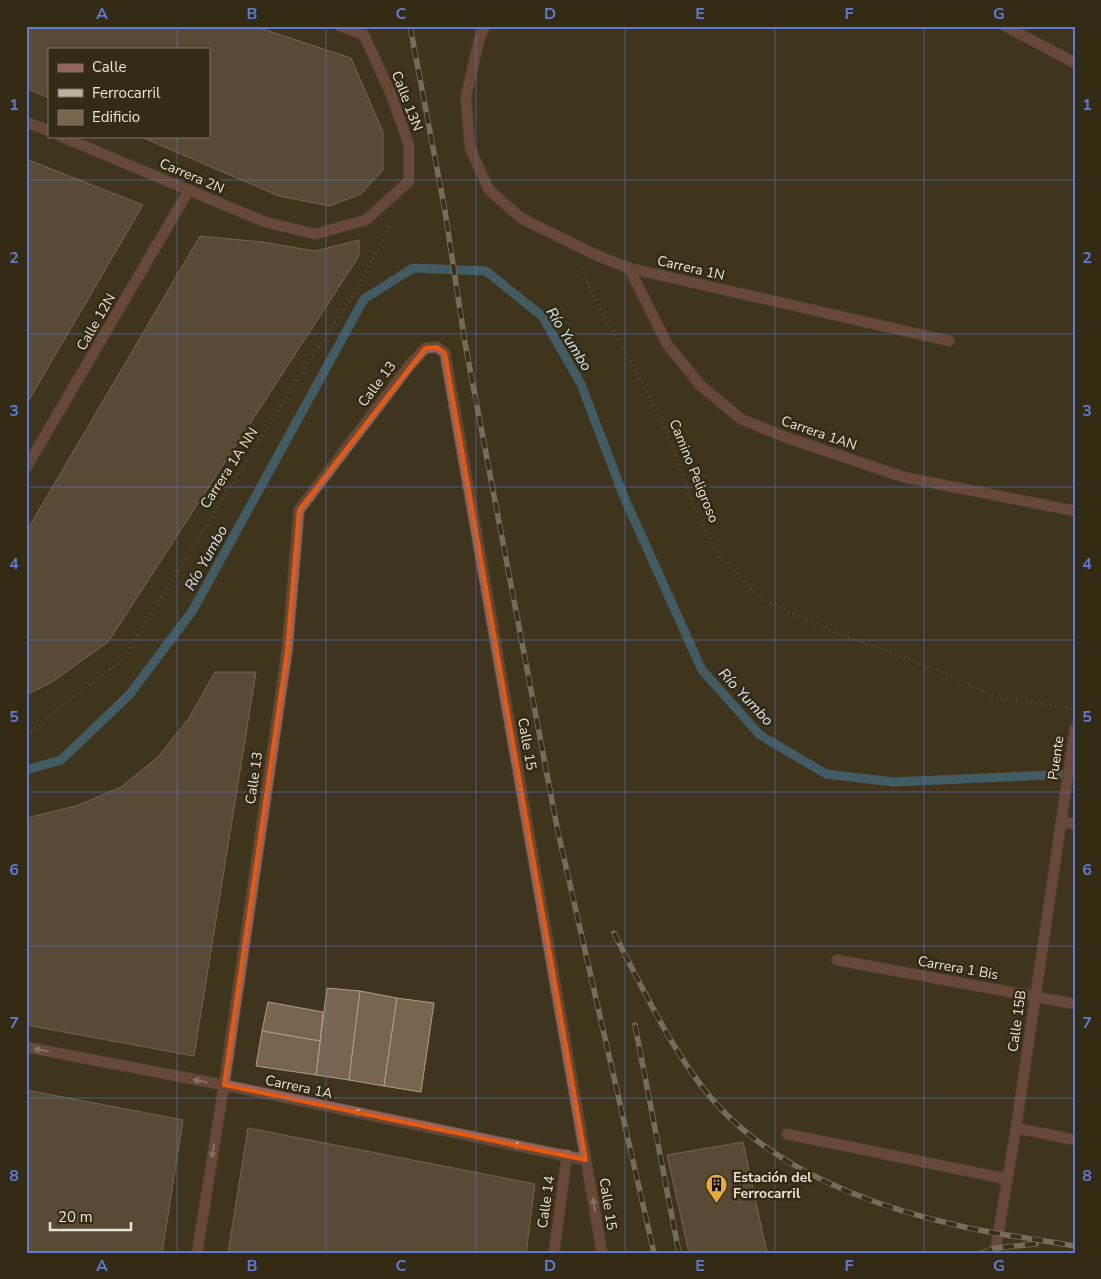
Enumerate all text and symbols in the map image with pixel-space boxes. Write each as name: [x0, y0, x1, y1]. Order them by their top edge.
text: A: [96, 3, 108, 25]
text: B: [246, 3, 258, 25]
text: C: [396, 3, 407, 25]
text: D: [544, 3, 556, 25]
text: E: [695, 3, 705, 25]
text: F: [845, 3, 854, 25]
text: G: [993, 3, 1005, 25]
legend: [48, 48, 210, 138]
text: Calle: [92, 57, 127, 77]
street label: Calle 13N: [387, 68, 427, 134]
text: Ferrocarril: [92, 83, 161, 103]
text: 1: [9, 94, 19, 116]
text: 1: [1082, 94, 1092, 116]
text: Edificio: [92, 107, 140, 127]
street label: Carrera 2N: [157, 154, 227, 198]
text: 2: [9, 247, 19, 269]
text: 2: [1082, 247, 1092, 269]
street label: Carrera 1N: [655, 251, 727, 285]
street label: Calle 12N: [72, 290, 120, 354]
water label: Río Yumbo: [541, 303, 597, 375]
street label: Calle 13: [354, 357, 400, 411]
text: 3: [9, 400, 19, 422]
text: 3: [1082, 400, 1092, 422]
street label: Carrera 1AN: [779, 411, 859, 455]
street label: Camino Peligroso: [665, 416, 723, 526]
street label: Carrera 1A NN: [196, 424, 262, 512]
water label: Río Yumbo: [180, 522, 232, 594]
text: 4: [9, 553, 19, 575]
text: 4: [1082, 553, 1092, 575]
water label: Río Yumbo: [714, 664, 778, 730]
text: 5: [9, 706, 19, 728]
text: 5: [1082, 706, 1092, 728]
street label: Calle 15: [513, 716, 541, 772]
street label: Puente: [1044, 735, 1068, 781]
street label: Calle 13: [241, 751, 267, 805]
text: 6: [9, 859, 19, 881]
text: 6: [1082, 859, 1092, 881]
street label: Carrera 1 Bis: [916, 952, 1000, 984]
street label: Calle 15B: [1003, 989, 1031, 1053]
text: 7: [9, 1012, 19, 1034]
text: 7: [1082, 1012, 1092, 1034]
one-way arrow: [32, 1045, 48, 1053]
street label: Carrera 1A: [263, 1071, 335, 1103]
one-way arrow: [192, 1076, 208, 1084]
one-way arrow: [352, 1109, 367, 1117]
one-way arrow: [510, 1141, 526, 1149]
one-way arrow: [209, 1143, 217, 1159]
text: 8: [9, 1165, 19, 1187]
text: 8: [1082, 1165, 1092, 1187]
place label: Estación del Ferrocarril: [733, 1168, 812, 1203]
building icon: Estación del Ferrocarril: [705, 1173, 729, 1204]
street label: Calle 14: [533, 1175, 559, 1229]
street label: Calle 15: [594, 1176, 622, 1232]
one-way arrow: [589, 1196, 597, 1212]
scale bar: [50, 1199, 131, 1231]
text: 20 m: [58, 1207, 93, 1227]
text: A: [96, 1255, 108, 1277]
text: B: [246, 1255, 258, 1277]
text: C: [396, 1255, 407, 1277]
text: D: [544, 1255, 556, 1277]
text: E: [695, 1255, 705, 1277]
text: F: [845, 1255, 854, 1277]
text: G: [993, 1255, 1005, 1277]

